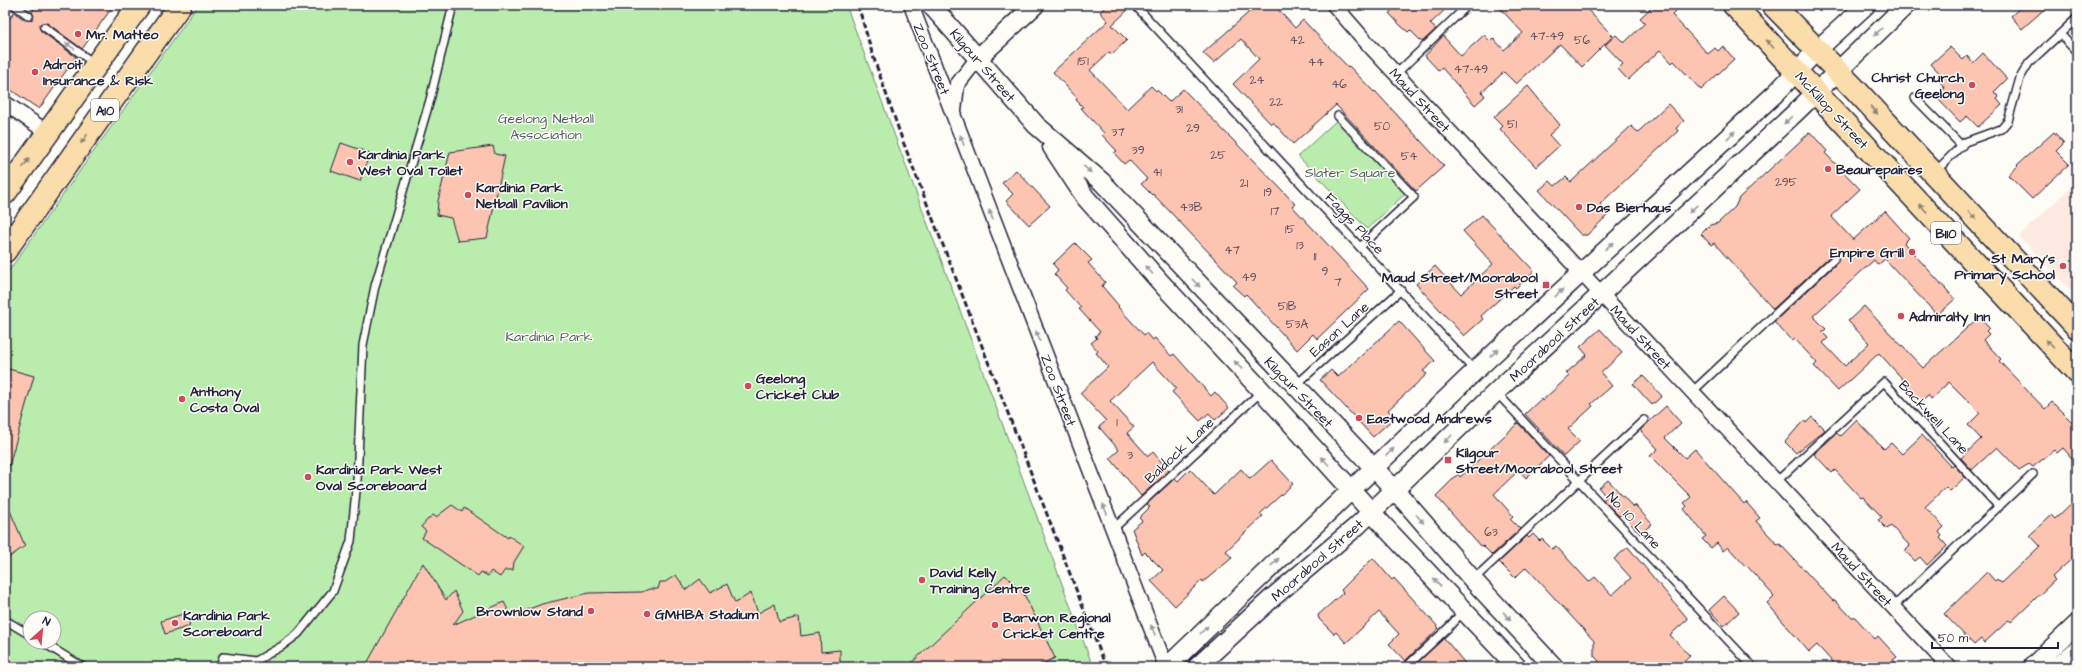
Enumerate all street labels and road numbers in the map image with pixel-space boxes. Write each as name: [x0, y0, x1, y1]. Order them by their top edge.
street label: Zoo Street: [908, 21, 955, 98]
street label: Kilgour Street: [945, 25, 1020, 107]
street label: Maud Street: [1384, 64, 1455, 138]
street label: McKillop Street: [1790, 67, 1873, 154]
road number: A10: [91, 99, 119, 121]
street label: Faggs Place: [1320, 188, 1389, 260]
road number: B110: [1931, 222, 1961, 244]
street label: Moorabool Street: [1505, 292, 1604, 387]
street label: Eason Lane: [1305, 297, 1374, 362]
street label: Maud Street: [1605, 301, 1676, 375]
street label: Zoo Street: [1035, 352, 1081, 430]
street label: Kilgour Street: [1259, 353, 1337, 433]
street label: Backwell Lane: [1894, 376, 1973, 459]
street label: Baldock Lane: [1140, 413, 1219, 488]
street label: No. 10 Lane: [1601, 488, 1665, 554]
street label: Moorabool Street: [1267, 515, 1369, 607]
street label: Maud Street: [1826, 538, 1897, 612]

